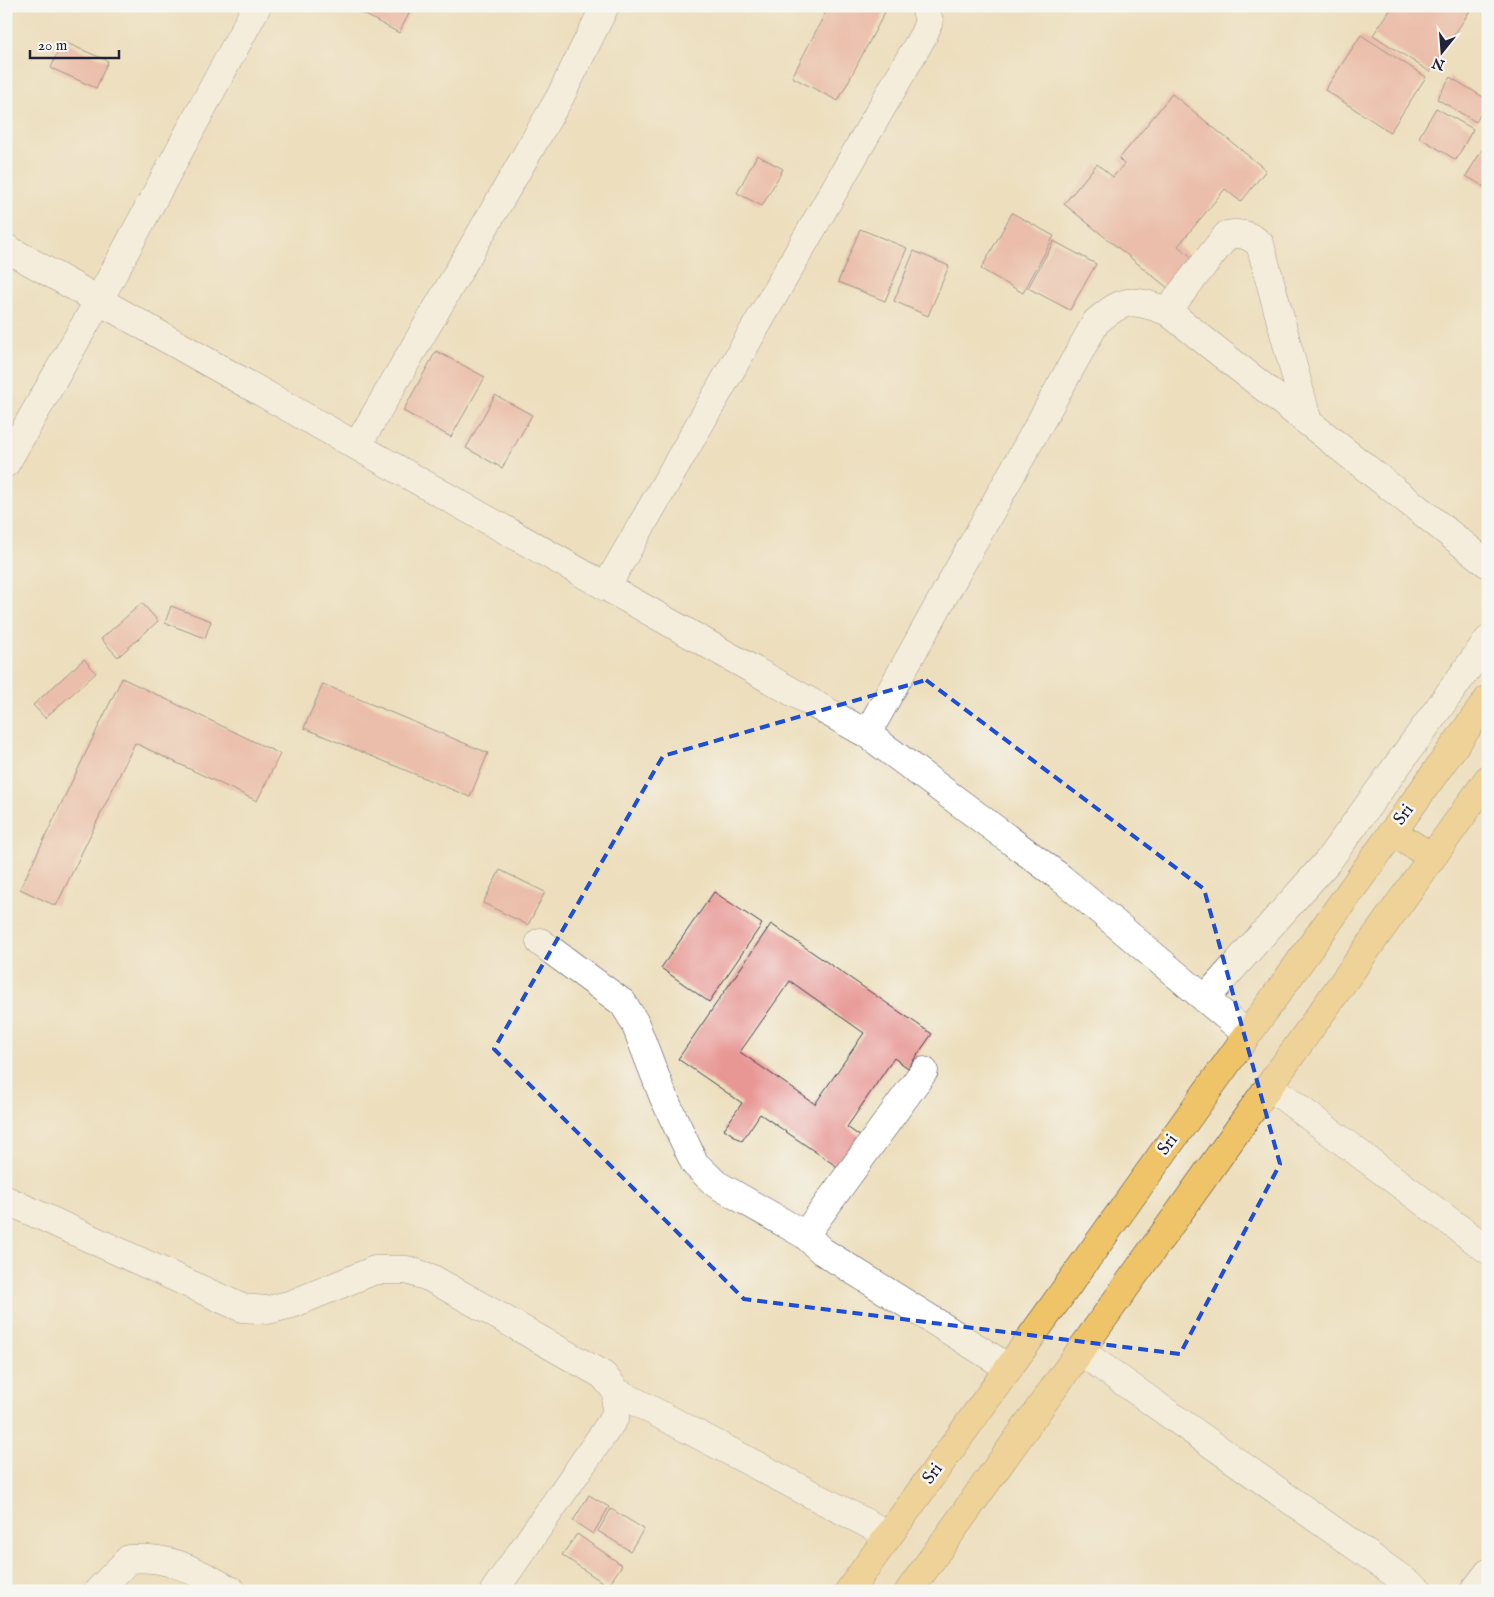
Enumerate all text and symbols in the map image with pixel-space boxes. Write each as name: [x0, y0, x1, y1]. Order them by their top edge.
scale bar: [30, 28, 119, 60]
north arrow: [1416, 28, 1466, 78]
text: 20 m: [38, 36, 68, 55]
text: N: [1430, 53, 1448, 74]
street label: Sri: [1389, 800, 1419, 830]
street label: Sri: [1153, 1130, 1183, 1160]
street label: Sri: [918, 1459, 948, 1489]

